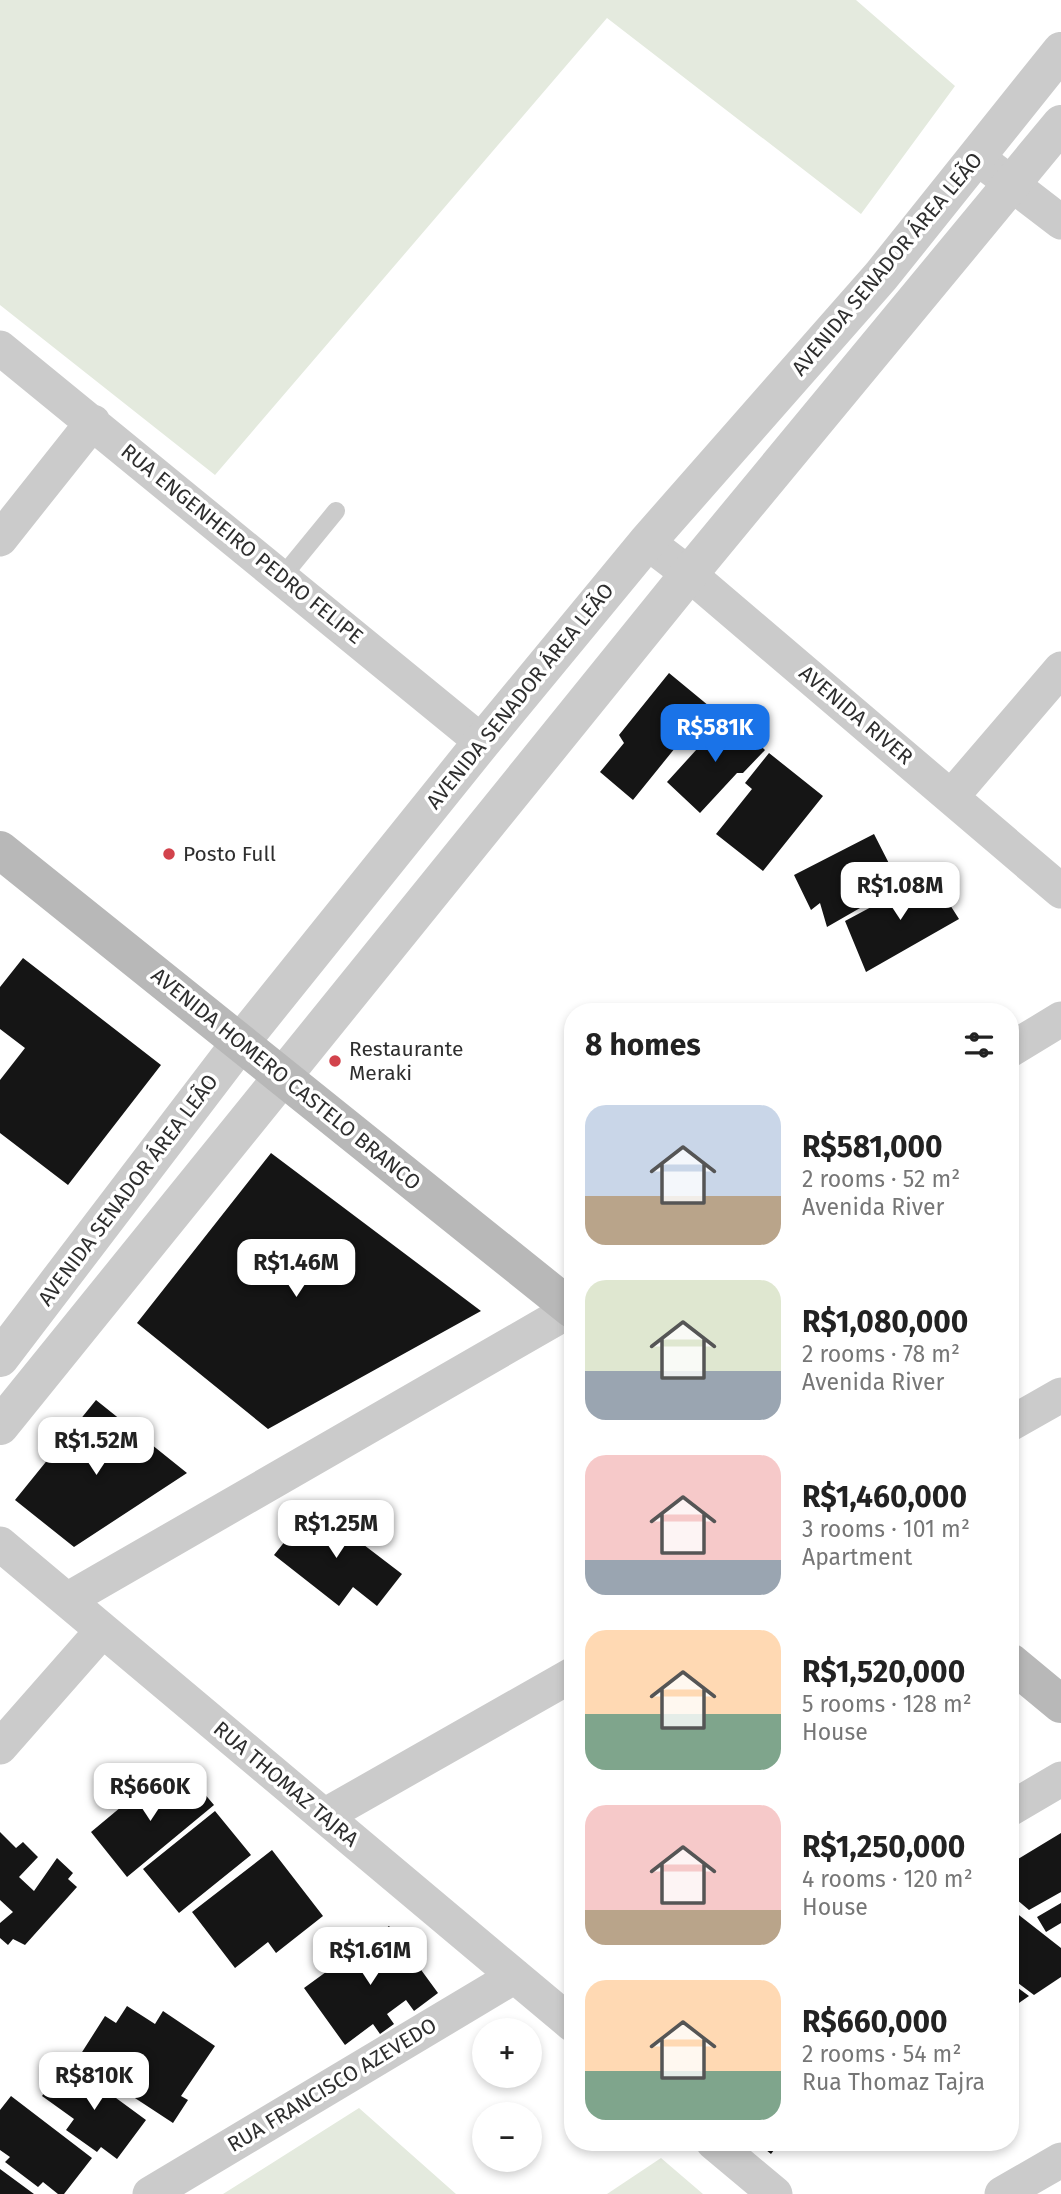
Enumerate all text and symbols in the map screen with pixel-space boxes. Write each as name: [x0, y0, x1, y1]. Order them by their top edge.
street label: AVENIDA SENADOR ÁREA LEÃO: [786, 147, 988, 381]
street label: RUA ENGENHEIRO PEDRO FELIPE: [116, 438, 368, 650]
street label: AVENIDA SENADOR ÁREA LEÃO: [421, 578, 619, 814]
street label: AVENIDA RIVER: [794, 660, 918, 770]
pin: R$581K: [658, 704, 772, 764]
text: R$581K: [677, 713, 753, 741]
place label: Posto Full: [183, 841, 276, 867]
marker: Posto Full: [161, 846, 177, 862]
pin: R$1.08M: [835, 862, 965, 922]
text: R$1.08M: [857, 871, 943, 899]
street label: AVENIDA HOMERO CASTELO BRANCO: [146, 962, 426, 1196]
icon: filters: [960, 1026, 998, 1064]
text: 8 homes: [585, 1027, 701, 1063]
place label: Restaurante Meraki: [349, 1036, 464, 1086]
marker: Restaurante Meraki: [327, 1053, 343, 1069]
street label: AVENIDA SENADOR ÁREA LEÃO: [32, 1069, 224, 1311]
text: R$581,000: [802, 1129, 943, 1165]
icon: home: [641, 1133, 725, 1217]
text: 2 rooms · 52 m²: [802, 1165, 960, 1193]
text: Avenida River: [802, 1193, 944, 1221]
pin: R$1.46M: [231, 1240, 361, 1299]
text: R$1.46M: [253, 1248, 339, 1276]
text: R$1,080,000: [802, 1304, 968, 1340]
icon: home: [641, 1308, 725, 1392]
text: 2 rooms · 78 m²: [802, 1340, 960, 1368]
text: Avenida River: [802, 1368, 944, 1396]
pin: R$1.52M: [31, 1418, 161, 1477]
text: R$1.52M: [54, 1426, 138, 1454]
text: R$1,460,000: [802, 1479, 967, 1515]
icon: home: [641, 1483, 725, 1567]
pin: R$1.25M: [271, 1500, 401, 1560]
text: R$1.25M: [294, 1509, 378, 1537]
text: 3 rooms · 101 m²: [802, 1515, 970, 1543]
text: Apartment: [802, 1543, 912, 1571]
text: R$1,520,000: [802, 1654, 965, 1690]
icon: home: [641, 1658, 725, 1742]
text: 5 rooms · 128 m²: [802, 1690, 972, 1718]
street label: RUA THOMAZ TAJRA: [208, 1716, 364, 1852]
text: House: [802, 1718, 868, 1746]
pin: R$660K: [93, 1764, 207, 1823]
text: R$660K: [110, 1772, 190, 1800]
text: R$1,250,000: [802, 1829, 965, 1865]
icon: home: [641, 1833, 725, 1917]
text: 4 rooms · 120 m²: [802, 1865, 973, 1893]
text: House: [802, 1893, 868, 1921]
pin: R$1.61M: [305, 1927, 435, 1987]
text: R$1.61M: [329, 1936, 411, 1964]
text: R$660,000: [802, 2004, 948, 2040]
icon: home: [641, 2008, 725, 2092]
street label: RUA FRANCISCO AZEVEDO: [223, 2012, 441, 2158]
map controls: [472, 2018, 542, 2172]
button: +: [472, 2018, 542, 2088]
text: 2 rooms · 54 m²: [802, 2040, 961, 2068]
pin: R$810K: [37, 2052, 151, 2112]
text: R$810K: [55, 2061, 133, 2089]
text: Rua Thomaz Tajra: [802, 2068, 985, 2096]
button: −: [472, 2102, 542, 2172]

